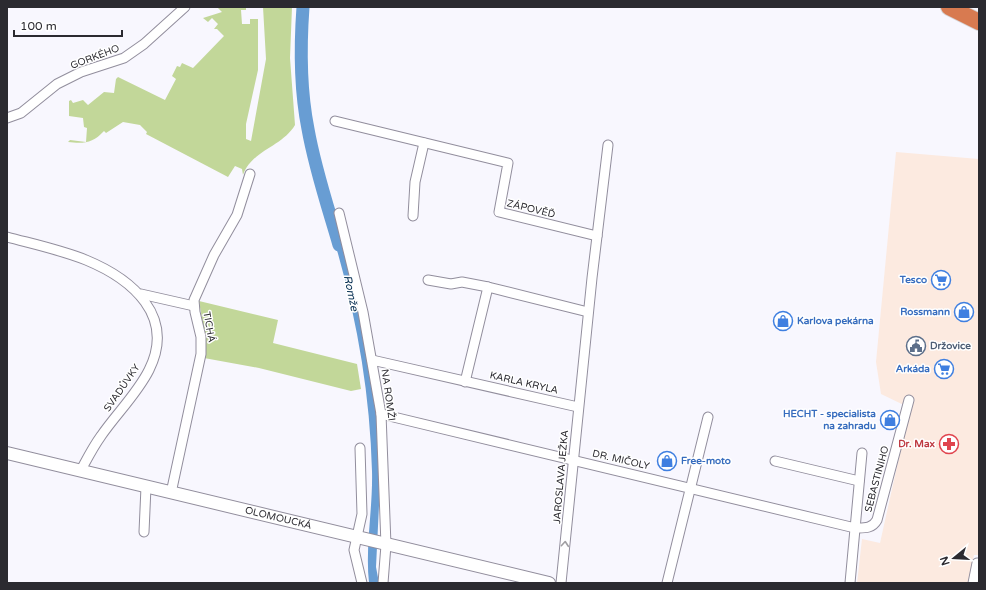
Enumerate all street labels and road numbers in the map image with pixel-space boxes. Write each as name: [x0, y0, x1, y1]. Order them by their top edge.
street label: GORKÉHO: [69, 42, 121, 72]
street label: ZÁPOVĚĎ: [506, 197, 556, 221]
street label: TICHÁ: [200, 311, 218, 343]
street label: SVADŮVKY: [101, 361, 143, 414]
street label: NA ROMŽI: [378, 368, 398, 422]
street label: KARLA KRYLA: [489, 369, 559, 397]
street label: JAROSLAVA JEŽKA: [551, 430, 571, 524]
street label: SEBASTINIHO: [862, 444, 892, 514]
street label: DR. MIČOLY: [591, 448, 651, 473]
street label: OLOMOUCKÁ: [244, 504, 313, 532]

